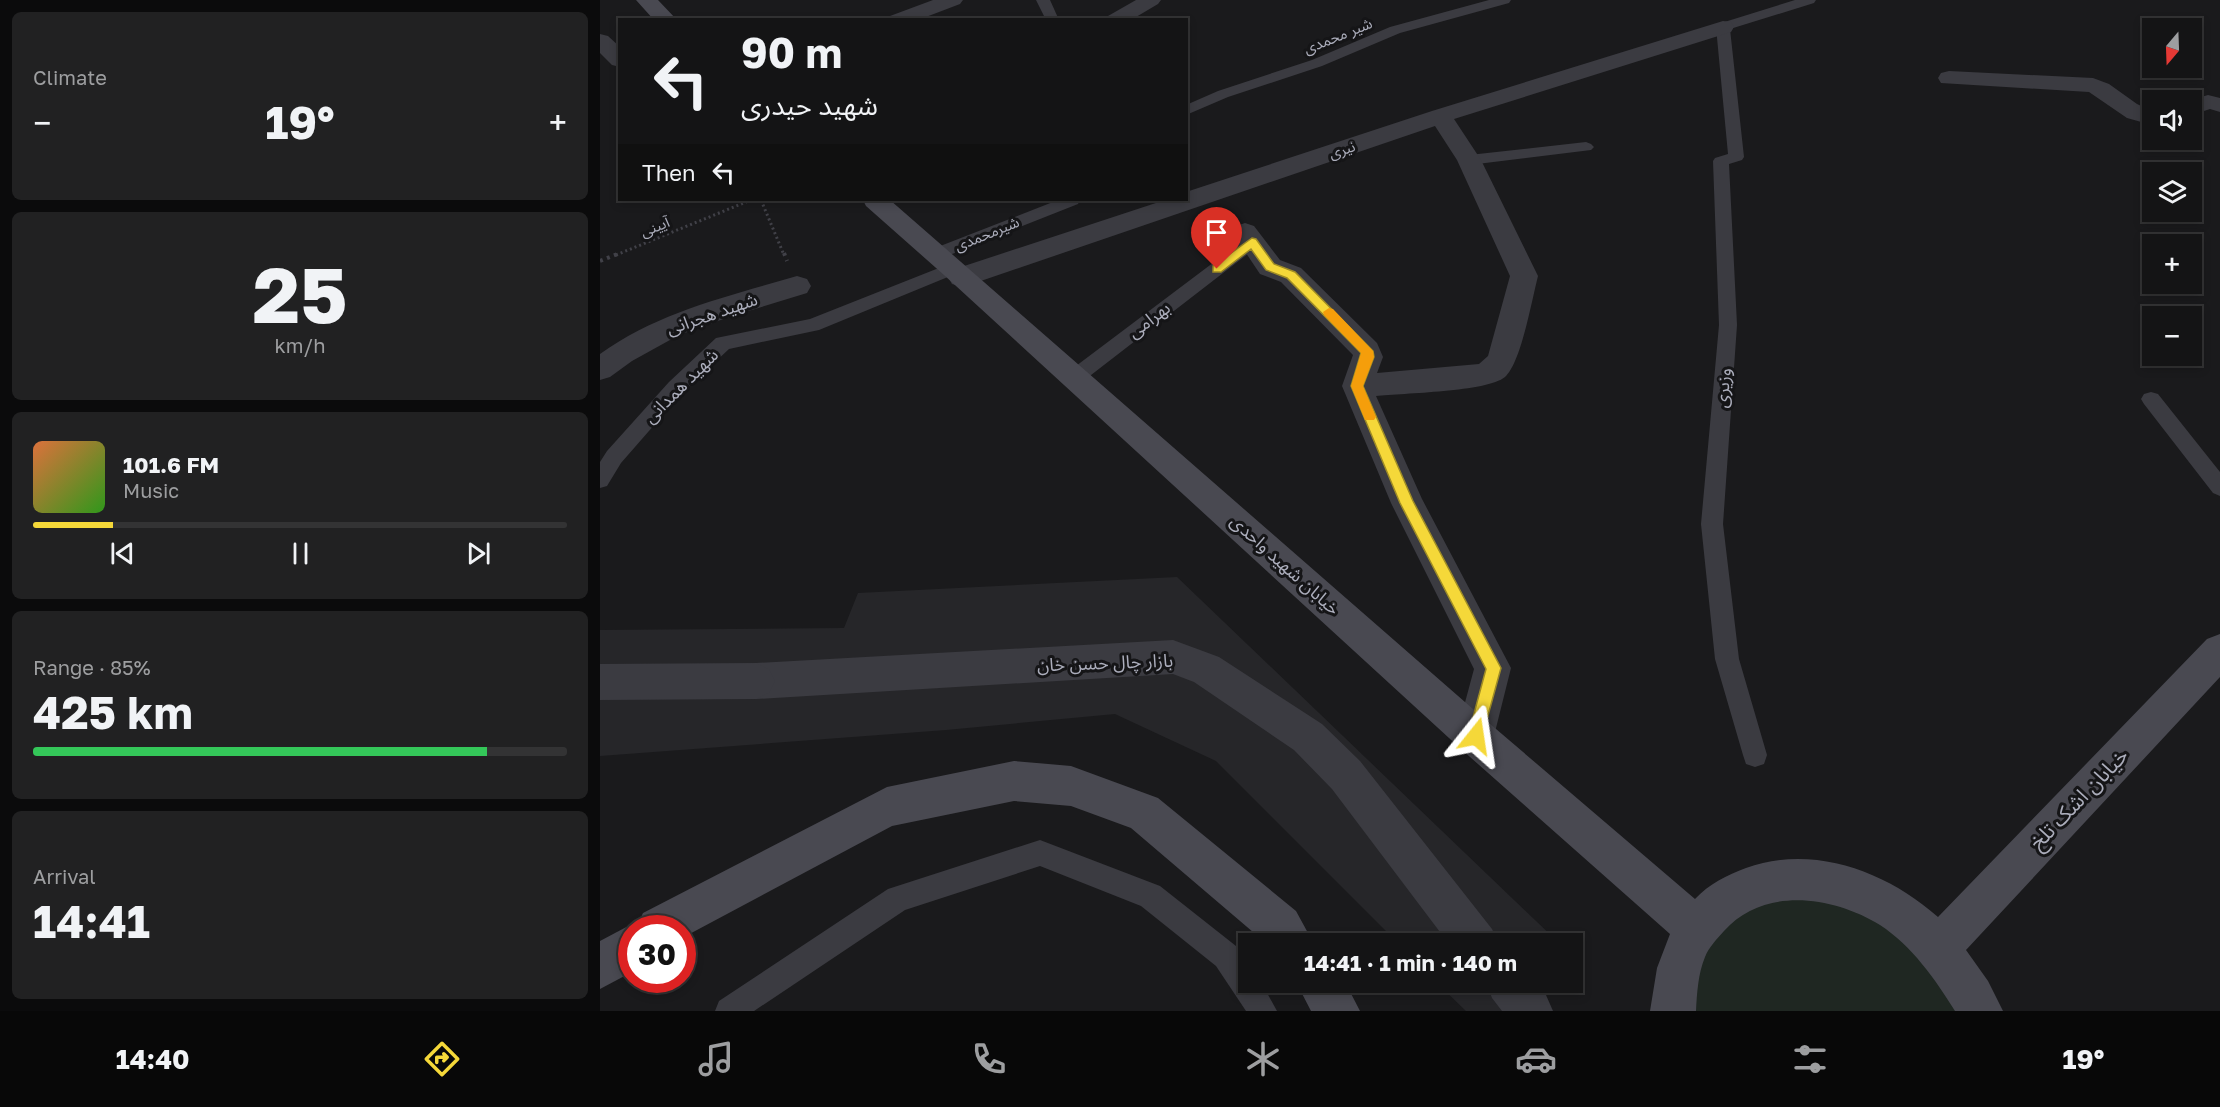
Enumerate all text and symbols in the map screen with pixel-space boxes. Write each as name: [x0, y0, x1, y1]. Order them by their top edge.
street label: شیر محمدی: [1301, 13, 1375, 58]
north arrow: [2142, 18, 2202, 78]
map controls: [2142, 18, 2202, 366]
text: 90 m: [741, 27, 842, 77]
icon: left: [642, 42, 720, 120]
text: Climate: [33, 65, 107, 89]
text: شهید حیدری: [741, 89, 878, 121]
button: sound: [2142, 90, 2202, 150]
text: 19°: [265, 95, 335, 149]
text: −: [33, 103, 51, 142]
text: +: [549, 103, 567, 142]
street label: نیری: [1326, 136, 1358, 163]
icon: left: [707, 156, 740, 189]
text: Then: [642, 159, 695, 186]
button: layers: [2142, 162, 2202, 222]
pin: [1191, 207, 1242, 269]
street label: آیینی: [637, 212, 673, 241]
street label: شیرمحمدی: [952, 212, 1022, 255]
icon: arrive: [1200, 216, 1233, 249]
button: +: [2142, 234, 2202, 294]
text: 25: [252, 247, 348, 340]
street label: شهید هجرانی: [663, 287, 760, 340]
street label: بهرامی: [1123, 296, 1175, 343]
button: −: [2142, 306, 2202, 366]
text: km/h: [275, 333, 325, 357]
street label: شهید همدانی: [638, 343, 723, 428]
street label: وزیری: [1709, 367, 1736, 409]
text: 101.6 FM: [123, 451, 219, 478]
text: Music: [123, 478, 179, 502]
street label: خیابان شهید واحدی: [1226, 509, 1345, 620]
icon: previous: [106, 537, 139, 570]
icon: pause: [284, 537, 317, 570]
icon: next: [462, 537, 495, 570]
street label: بازار چال حسن خان: [1037, 649, 1173, 676]
text: Range · 85%: [33, 655, 151, 679]
text: 425 km: [33, 685, 193, 739]
position arrow: [1444, 704, 1508, 768]
street label: خیابان اشک تلخ: [2023, 742, 2135, 857]
text: Arrival: [33, 864, 96, 888]
text: 14:41: [33, 894, 150, 948]
speed limit sign: 30: [618, 915, 696, 993]
text: 14:41 · 1 min · 140 m: [1304, 949, 1517, 976]
icon: directions: [421, 1038, 463, 1080]
icon: music: [695, 1038, 737, 1080]
icon: phone: [968, 1038, 1010, 1080]
icon: climate: [1242, 1038, 1284, 1080]
icon: car: [1515, 1038, 1557, 1080]
icon: filters: [1789, 1038, 1831, 1080]
text: 14:40: [116, 1043, 190, 1075]
text: 19°: [2063, 1043, 2104, 1075]

